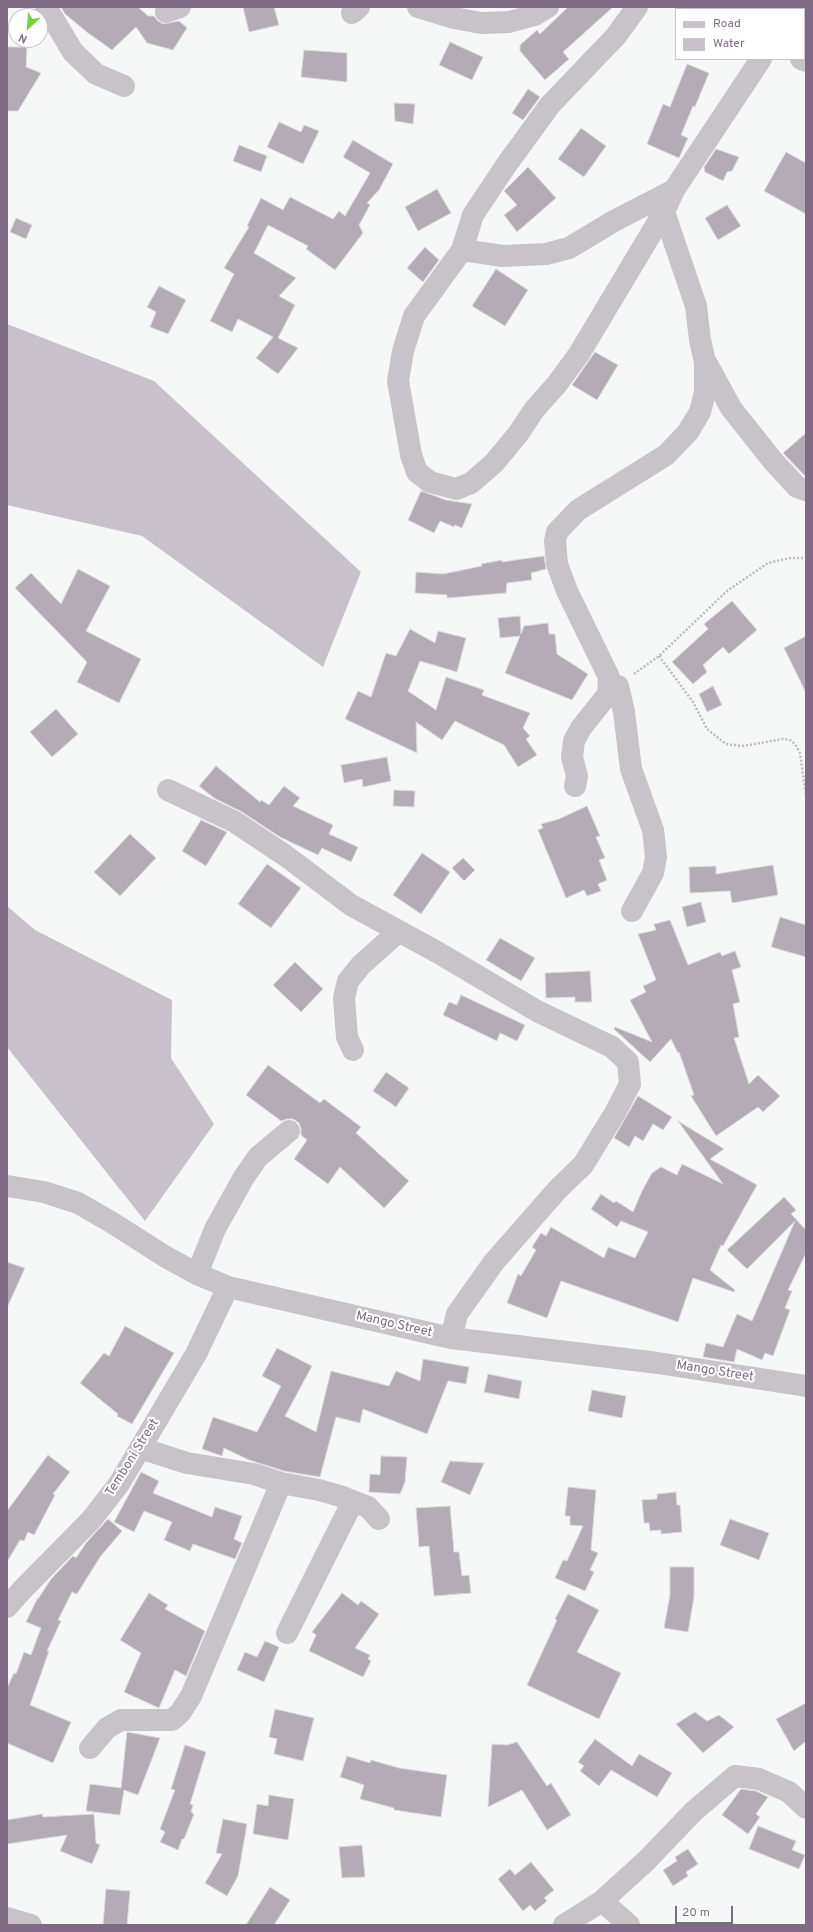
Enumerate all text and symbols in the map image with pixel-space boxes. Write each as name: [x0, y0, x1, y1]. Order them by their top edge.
north arrow: [8, 8, 48, 48]
legend: [675, 8, 805, 60]
text: Road: [713, 16, 741, 32]
text: N: [17, 30, 30, 46]
text: Water: [713, 36, 745, 52]
street label: Mango Street: [354, 1309, 434, 1341]
street label: Mango Street: [675, 1358, 755, 1386]
street label: Temboni Street: [103, 1416, 163, 1500]
scale bar: [677, 1898, 735, 1924]
text: 20 m: [682, 1905, 710, 1921]

